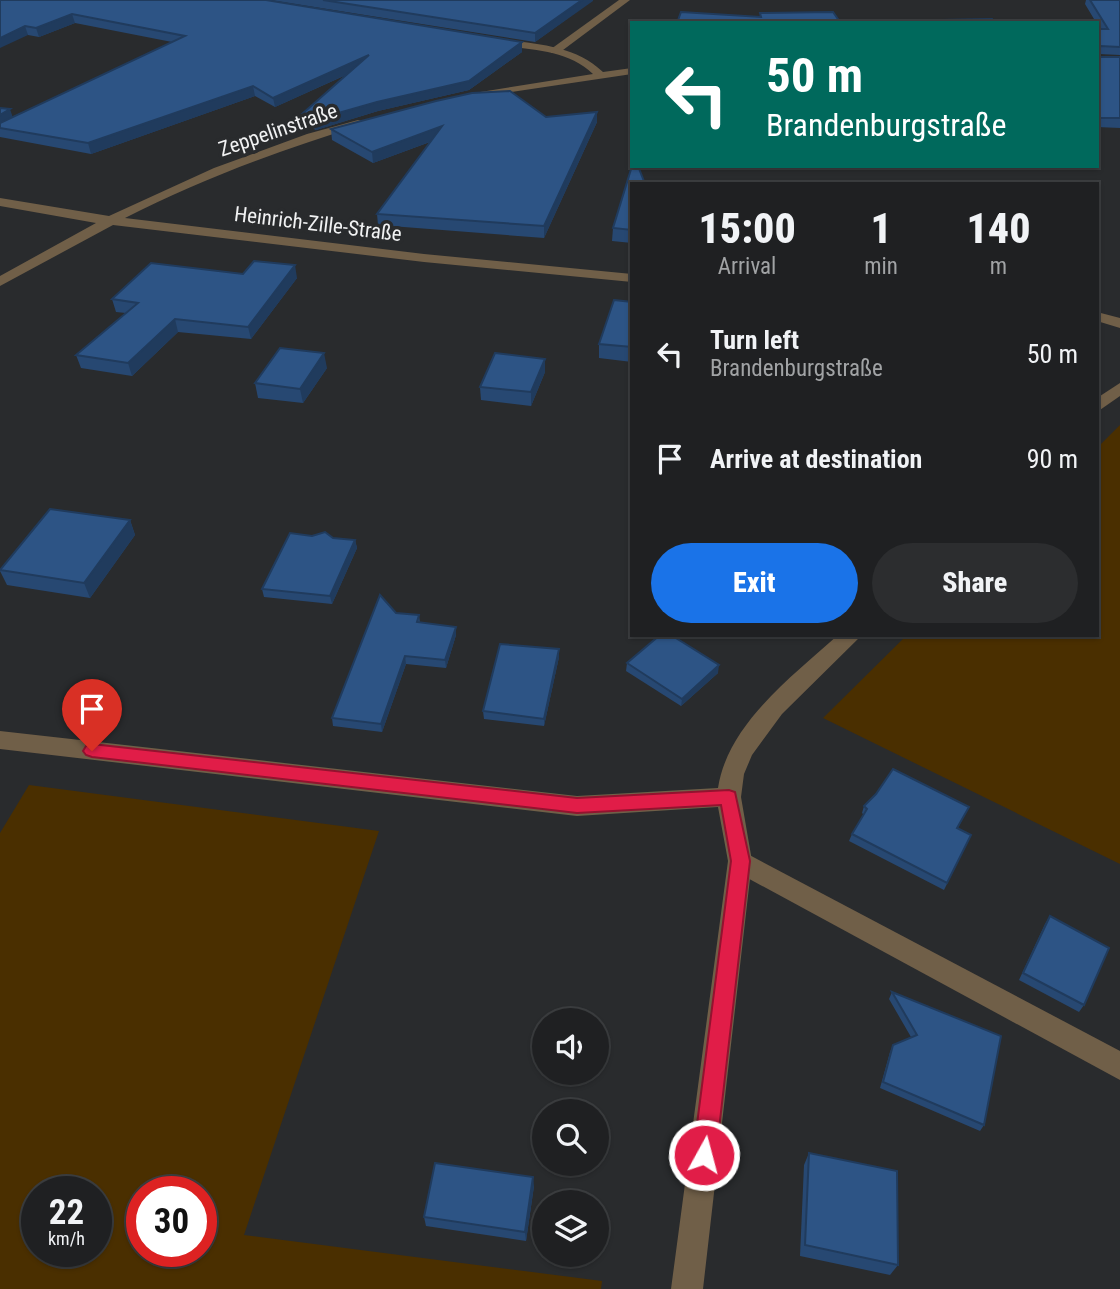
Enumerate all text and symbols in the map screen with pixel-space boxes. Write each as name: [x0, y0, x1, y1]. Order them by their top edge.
text: 50 m: [766, 47, 863, 104]
icon: left: [651, 49, 742, 140]
street label: Zeppelinstraße: [216, 98, 340, 161]
text: Brandenburgstraße: [766, 106, 1007, 144]
street label: Heinrich-Zille-Straße: [233, 202, 403, 246]
text: 15:00: [698, 204, 796, 253]
text: 1: [870, 204, 892, 253]
text: 140: [966, 204, 1031, 253]
text: Arrival: [718, 253, 776, 280]
text: min: [864, 253, 898, 280]
text: m: [990, 253, 1007, 280]
text: Turn left: [710, 325, 799, 355]
icon: left: [651, 335, 689, 373]
text: 50 m: [1027, 339, 1078, 369]
text: Brandenburgstraße: [710, 355, 883, 382]
icon: arrive: [651, 440, 689, 478]
text: Arrive at destination: [710, 444, 922, 474]
text: 90 m: [1027, 444, 1078, 474]
button: Exit: [651, 543, 858, 623]
button: Share: [872, 543, 1078, 623]
pin: [62, 679, 122, 751]
icon: arrive: [73, 690, 111, 728]
map controls: [532, 1008, 609, 1267]
button: sound: [532, 1008, 609, 1085]
button: search: [532, 1099, 609, 1176]
position arrow: [667, 1118, 741, 1192]
speed limit sign: 30: [126, 1176, 217, 1267]
button: layers: [532, 1190, 609, 1267]
text: 22: [49, 1192, 84, 1233]
text: km/h: [48, 1228, 85, 1249]

